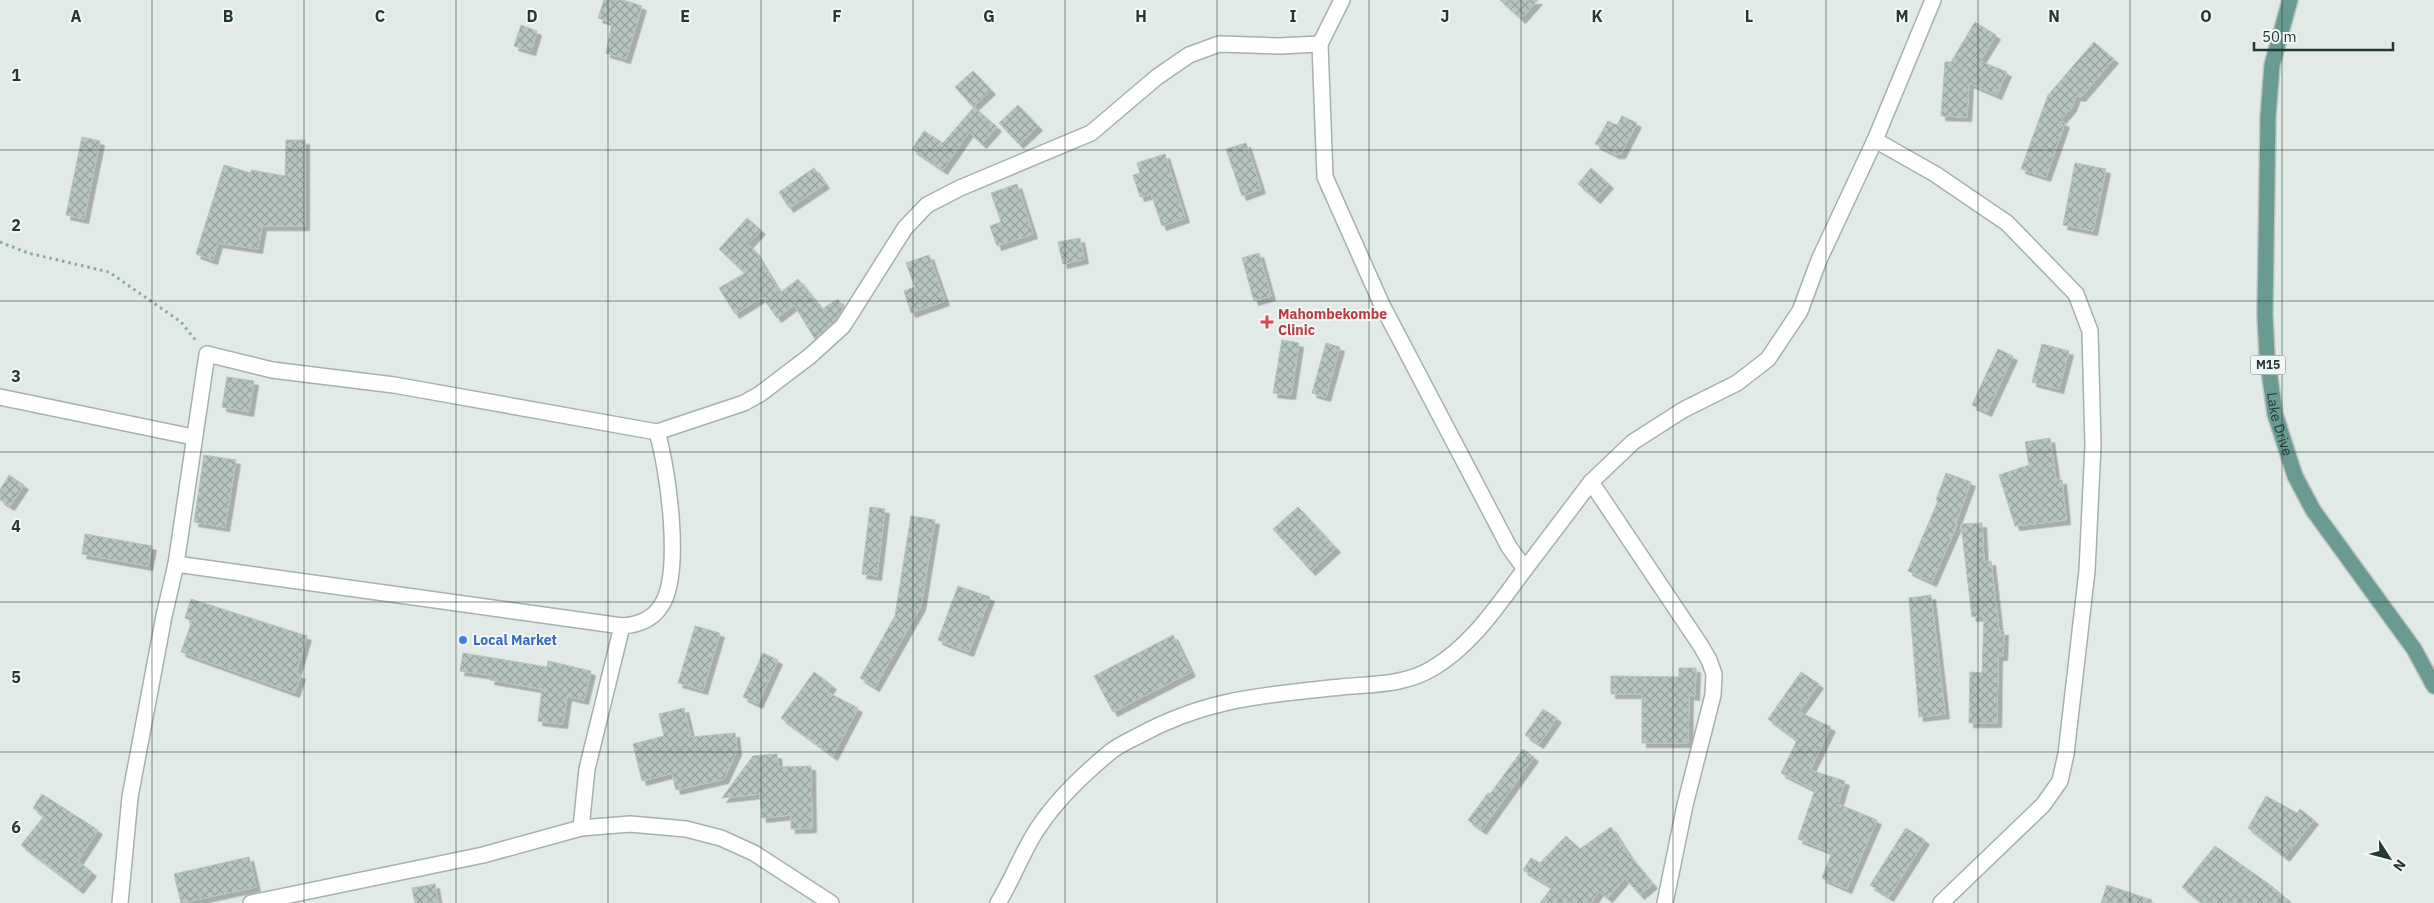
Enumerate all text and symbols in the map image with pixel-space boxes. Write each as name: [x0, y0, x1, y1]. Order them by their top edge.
text: A: [71, 6, 82, 26]
text: B: [223, 6, 234, 26]
text: C: [375, 6, 385, 26]
text: D: [526, 6, 538, 26]
text: E: [680, 6, 690, 26]
text: F: [832, 6, 842, 26]
text: G: [983, 6, 995, 26]
text: H: [1135, 6, 1147, 26]
text: I: [1290, 6, 1297, 26]
text: J: [1441, 6, 1449, 26]
text: K: [1591, 6, 1603, 26]
text: L: [1745, 6, 1753, 26]
text: M: [1895, 6, 1909, 26]
text: N: [2048, 6, 2060, 26]
text: O: [2200, 6, 2212, 26]
scale bar: [2254, 20, 2393, 52]
text: 50 m: [2262, 27, 2297, 46]
text: 1: [11, 65, 21, 85]
text: 2: [11, 215, 21, 235]
place label: Mahombekombe Clinic: [1278, 305, 1387, 339]
marker: Mahombekombe Clinic: [1260, 315, 1274, 329]
road number: M15: [2250, 356, 2286, 374]
text: 3: [11, 366, 21, 386]
street label: Lake Drive: [2263, 391, 2297, 458]
text: 4: [11, 516, 21, 536]
place label: Local Market: [473, 631, 557, 649]
marker: Local Market: [457, 634, 469, 646]
text: 5: [11, 667, 21, 687]
text: 6: [11, 817, 21, 837]
north arrow: [2364, 833, 2414, 883]
text: N: [2389, 856, 2410, 875]

